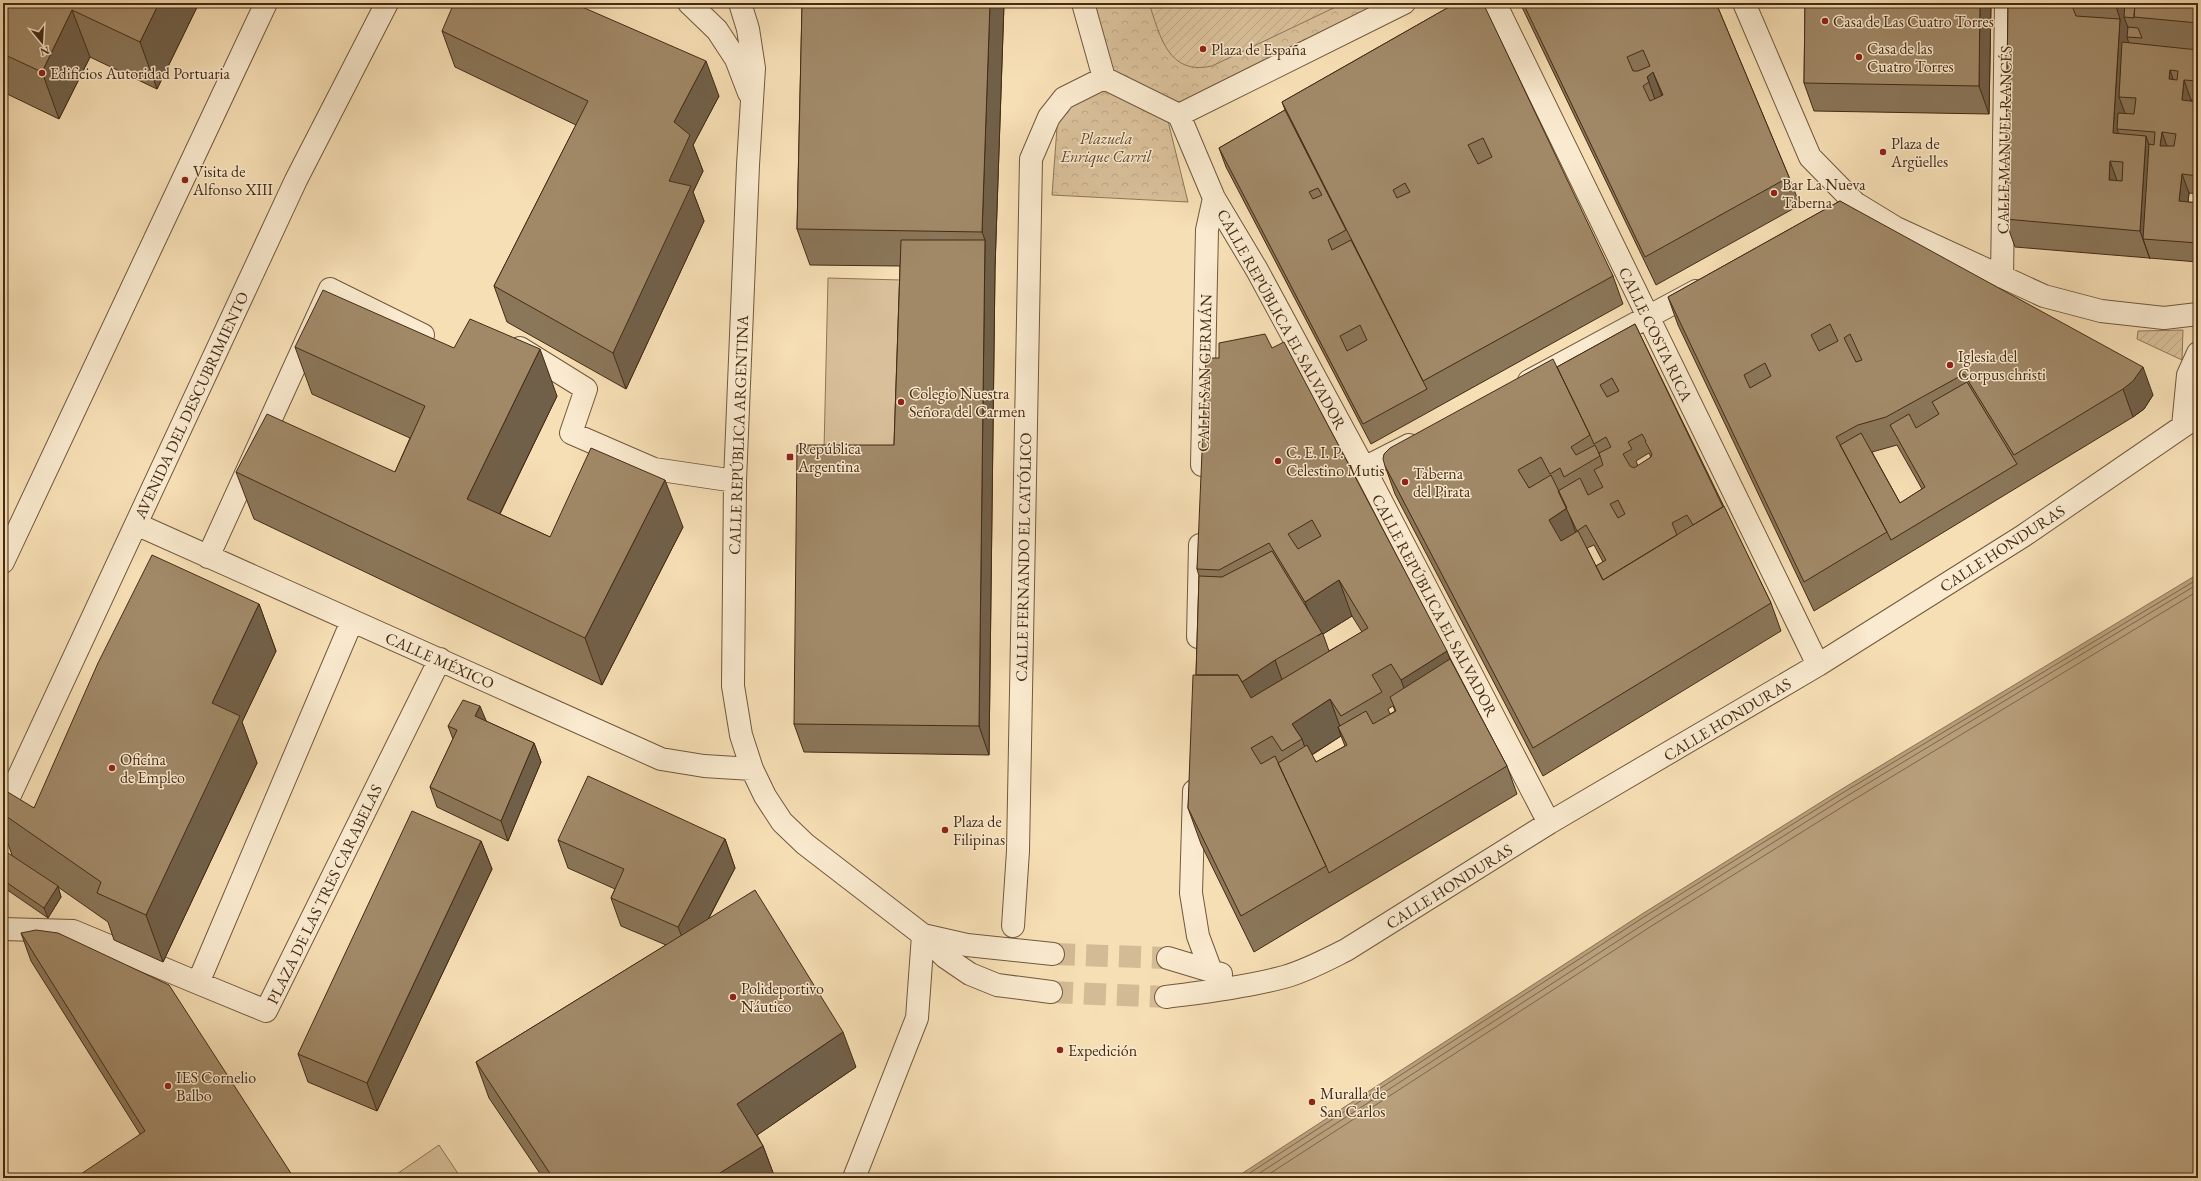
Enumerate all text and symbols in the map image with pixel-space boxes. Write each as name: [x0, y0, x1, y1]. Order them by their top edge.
place label: Casa de Las Cuatro Torres: [1833, 11, 1994, 32]
marker: Casa de Las Cuatro Torres: [1820, 16, 1830, 26]
north arrow: [22, 22, 62, 62]
place label: Casa de las Cuatro Torres: [1867, 38, 1954, 77]
place label: Plaza de España: [1211, 39, 1307, 60]
text: N: [39, 43, 51, 60]
marker: Plaza de España: [1198, 44, 1208, 54]
street label: CALLE MANUEL RANCÉS: [1992, 46, 2017, 234]
marker: Casa de las Cuatro Torres: [1854, 52, 1864, 62]
place label: Edificios Autoridad Portuaria: [50, 63, 231, 84]
marker: Edificios Autoridad Portuaria: [37, 68, 47, 78]
park label: Plazuela Enrique Carril: [1060, 128, 1152, 168]
place label: Plaza de Argüelles: [1890, 133, 1948, 172]
marker: Plaza de Argüelles: [1878, 147, 1888, 157]
place label: Visita de Alfonso XIII: [192, 161, 273, 200]
place label: Bar La Nueva Taberna: [1782, 174, 1866, 213]
marker: Visita de Alfonso XIII: [180, 175, 190, 185]
marker: Bar La Nueva Taberna: [1769, 188, 1779, 198]
street label: CALLE REPÚBLICA EL SALVADOR: [1212, 205, 1351, 434]
street label: CALLE COSTA RICA: [1614, 263, 1698, 406]
street label: AVENIDA DEL DESCUBRIMIENTO: [129, 288, 253, 523]
street label: CALLE SAN GERMÁN: [1193, 294, 1216, 452]
street label: CALLE REPÚBLICA ARGENTINA: [724, 314, 753, 555]
place label: Iglesia del Corpus christi: [1958, 346, 2046, 385]
marker: Iglesia del Corpus christi: [1945, 360, 1955, 370]
place label: Colegio Nuestra Señora del Carmen: [909, 383, 1026, 422]
marker: Colegio Nuestra Señora del Carmen: [896, 397, 906, 407]
street label: CALLE FERNANDO EL CATÓLICO: [1011, 432, 1036, 682]
place label: República Argentina: [797, 438, 861, 477]
place label: C. E. I. P. Celestino Mutis: [1286, 442, 1384, 481]
marker: República Argentina: [785, 452, 795, 462]
marker: C. E. I. P. Celestino Mutis: [1273, 456, 1283, 466]
place label: Taberna del Pirata: [1413, 463, 1471, 502]
marker: Taberna del Pirata: [1400, 477, 1410, 487]
street label: CALLE REPÚBLICA EL SALVADOR: [1367, 490, 1503, 721]
street label: CALLE HONDURAS: [1935, 500, 2069, 597]
street label: CALLE MÉXICO: [382, 627, 498, 694]
street label: CALLE HONDURAS: [1659, 673, 1795, 766]
place label: Oficina de Empleo: [120, 749, 185, 788]
marker: Oficina de Empleo: [107, 763, 117, 773]
street label: PLAZA DE LAS TRES CARABELAS: [262, 781, 387, 1008]
place label: Plaza de Filipinas: [953, 811, 1005, 850]
marker: Plaza de Filipinas: [940, 825, 950, 835]
street label: CALLE HONDURAS: [1382, 839, 1517, 934]
place label: Polideportivo Náutico: [741, 978, 824, 1017]
marker: Polideportivo Náutico: [728, 992, 738, 1002]
place label: Expedición: [1068, 1040, 1138, 1061]
marker: Expedición: [1055, 1045, 1065, 1055]
place label: IES Cornelio Balbo: [176, 1067, 256, 1106]
marker: IES Cornelio Balbo: [163, 1081, 173, 1091]
place label: Muralla de San Carlos: [1320, 1083, 1386, 1122]
marker: Muralla de San Carlos: [1307, 1097, 1317, 1107]

